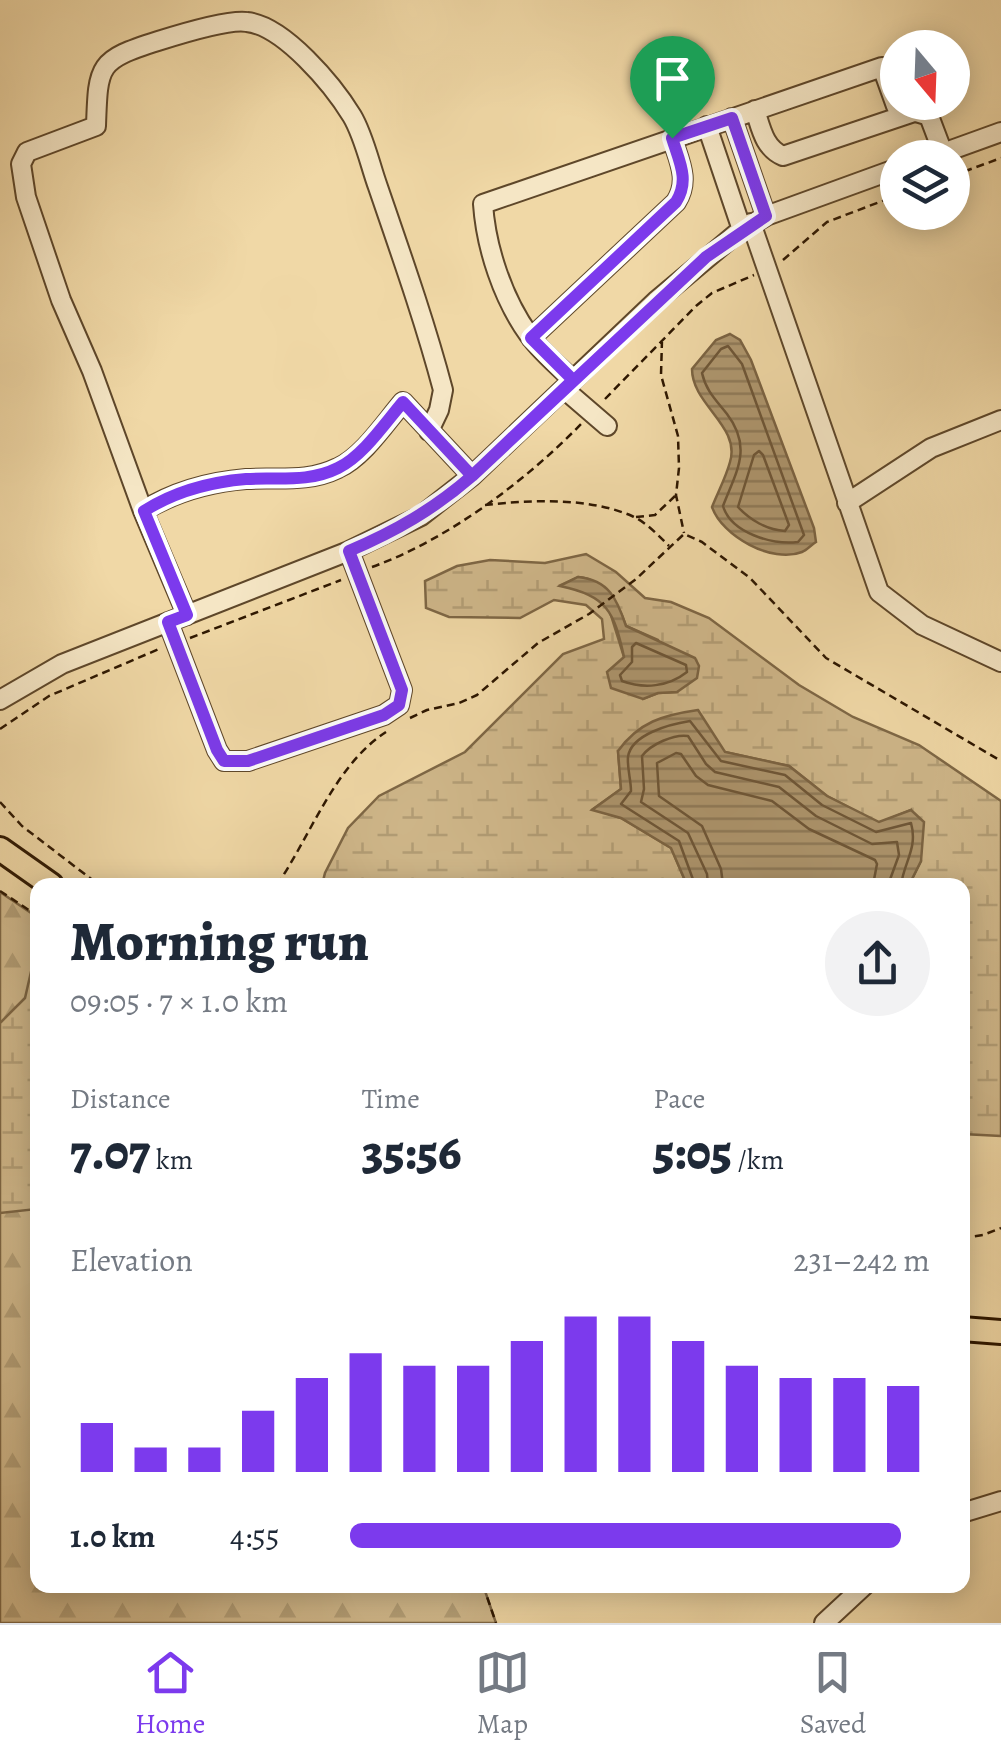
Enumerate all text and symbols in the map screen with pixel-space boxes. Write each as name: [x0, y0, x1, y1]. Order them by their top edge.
north arrow: [880, 30, 970, 120]
map controls: [880, 30, 970, 230]
pin: [630, 36, 715, 139]
icon: arrive: [645, 51, 700, 106]
button: layers: [880, 140, 970, 230]
text: Morning run: [70, 904, 369, 979]
button: share: [825, 911, 930, 1016]
text: 09:05 · 7 × 1.0 km: [70, 979, 288, 1023]
text: Distance: [70, 1080, 170, 1118]
text: Time: [362, 1080, 420, 1118]
text: Pace: [653, 1080, 705, 1118]
text: 7.07: [70, 1118, 150, 1186]
text: 35:56: [362, 1118, 461, 1186]
text: 5:05: [653, 1118, 732, 1186]
text: km: [150, 1141, 193, 1179]
text: /km: [732, 1141, 784, 1179]
text: Elevation: [70, 1238, 193, 1282]
text: 231–242 m: [793, 1238, 930, 1282]
text: 1.0 km: [70, 1514, 155, 1558]
text: 4:55: [230, 1514, 280, 1558]
tab: Home: [135, 1645, 205, 1743]
tab: Map: [475, 1645, 530, 1743]
tab: Saved: [800, 1645, 866, 1743]

